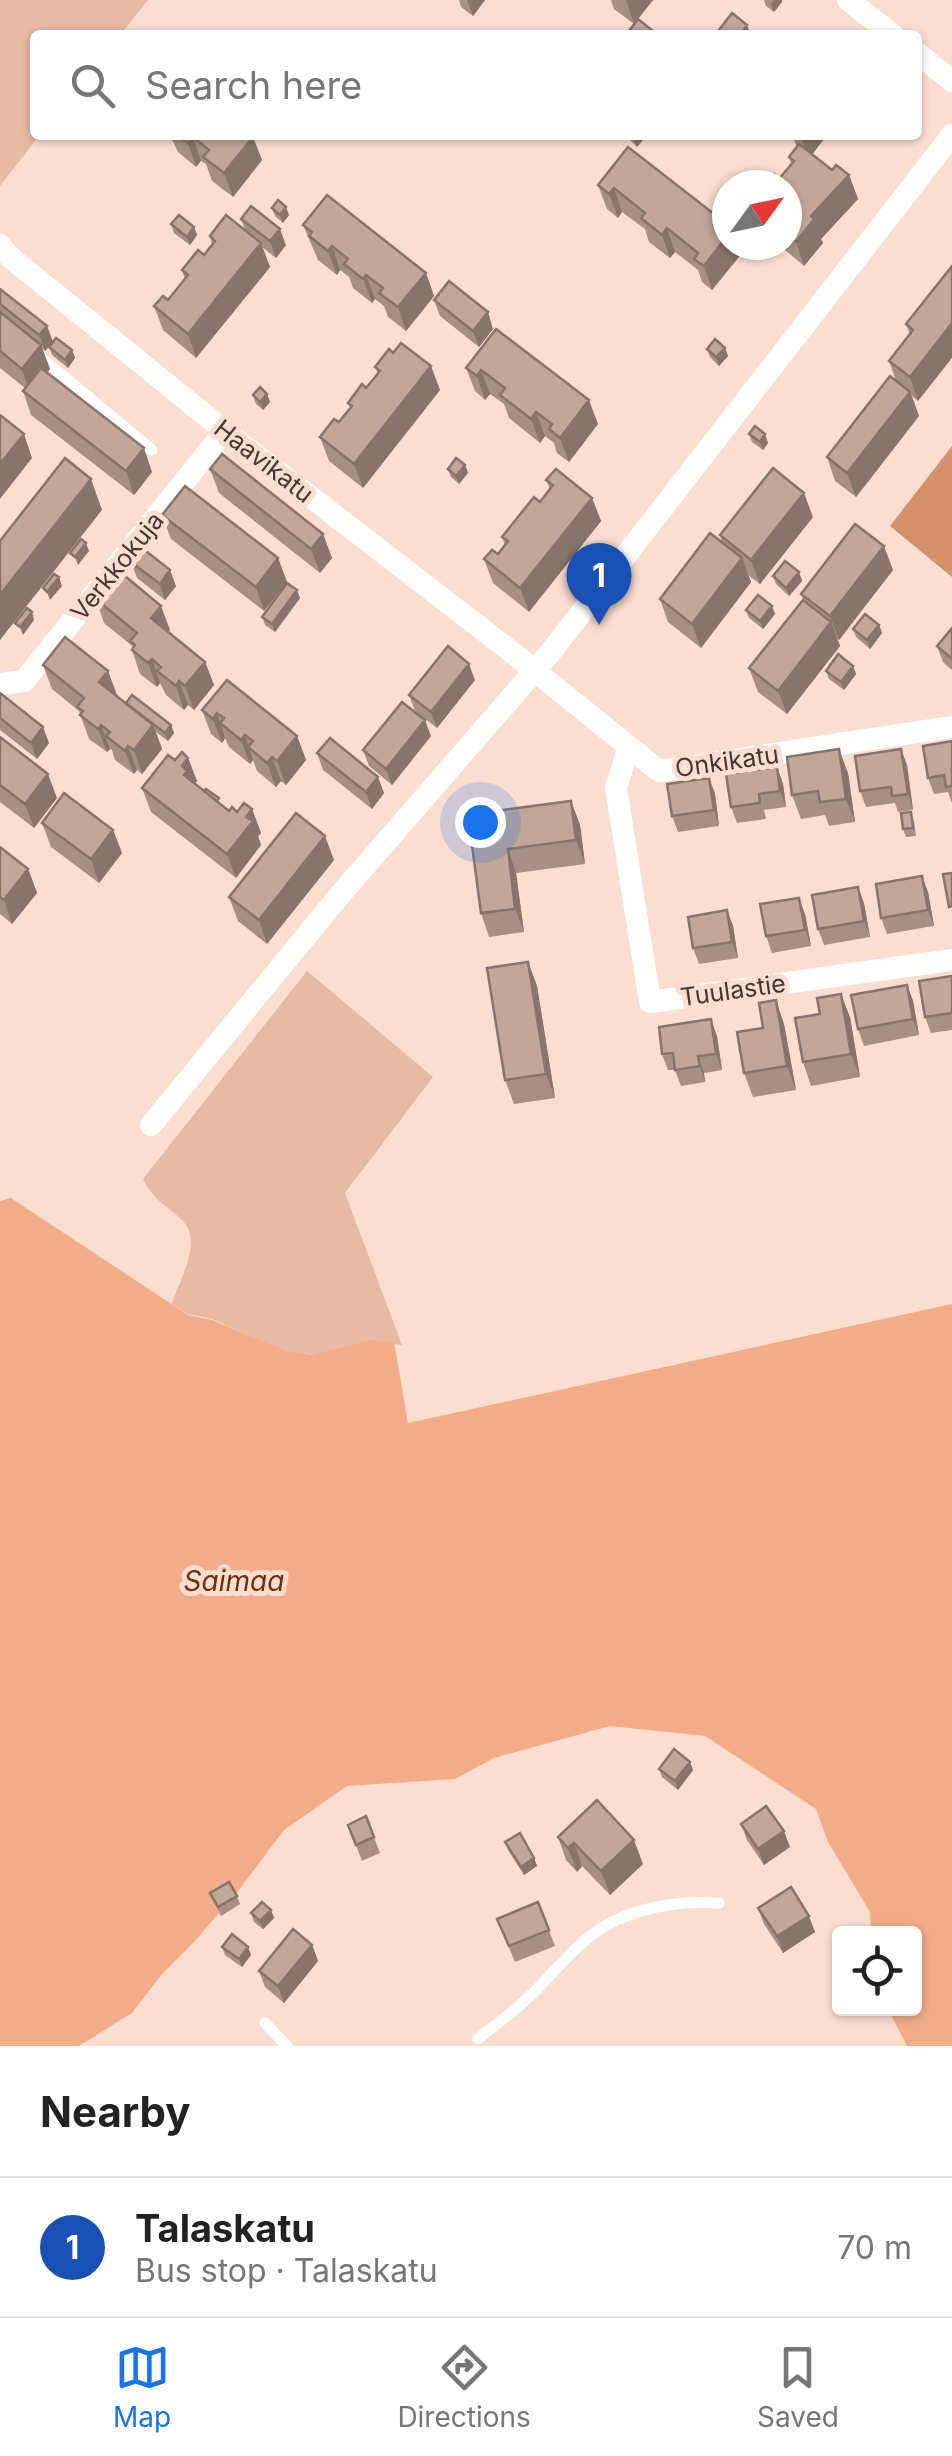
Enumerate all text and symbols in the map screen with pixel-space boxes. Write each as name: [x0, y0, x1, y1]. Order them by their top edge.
search box: [30, 30, 922, 140]
icon: search: [65, 58, 120, 113]
text: Search here: [145, 62, 362, 108]
north arrow: [712, 170, 802, 260]
street label: Haavikatu: [209, 413, 319, 509]
street label: Verkkokuja: [64, 506, 170, 626]
pin: 1: [566, 542, 632, 625]
street label: Onkikatu: [673, 739, 781, 783]
your location: [455, 797, 506, 848]
street label: Tuulastie: [678, 968, 788, 1012]
water label: Saimaa: [184, 1564, 284, 1598]
map controls: [832, 1926, 922, 2016]
button: locate: [832, 1926, 922, 2016]
text: Nearby: [40, 2086, 191, 2137]
text: Talaskatu: [135, 2205, 315, 2251]
text: 1: [66, 2228, 79, 2267]
text: 70 m: [837, 2228, 912, 2267]
text: Bus stop · Talaskatu: [135, 2251, 438, 2290]
tab: Map: [113, 2340, 171, 2434]
tab: Directions: [397, 2340, 531, 2434]
tab: Saved: [757, 2340, 839, 2434]

